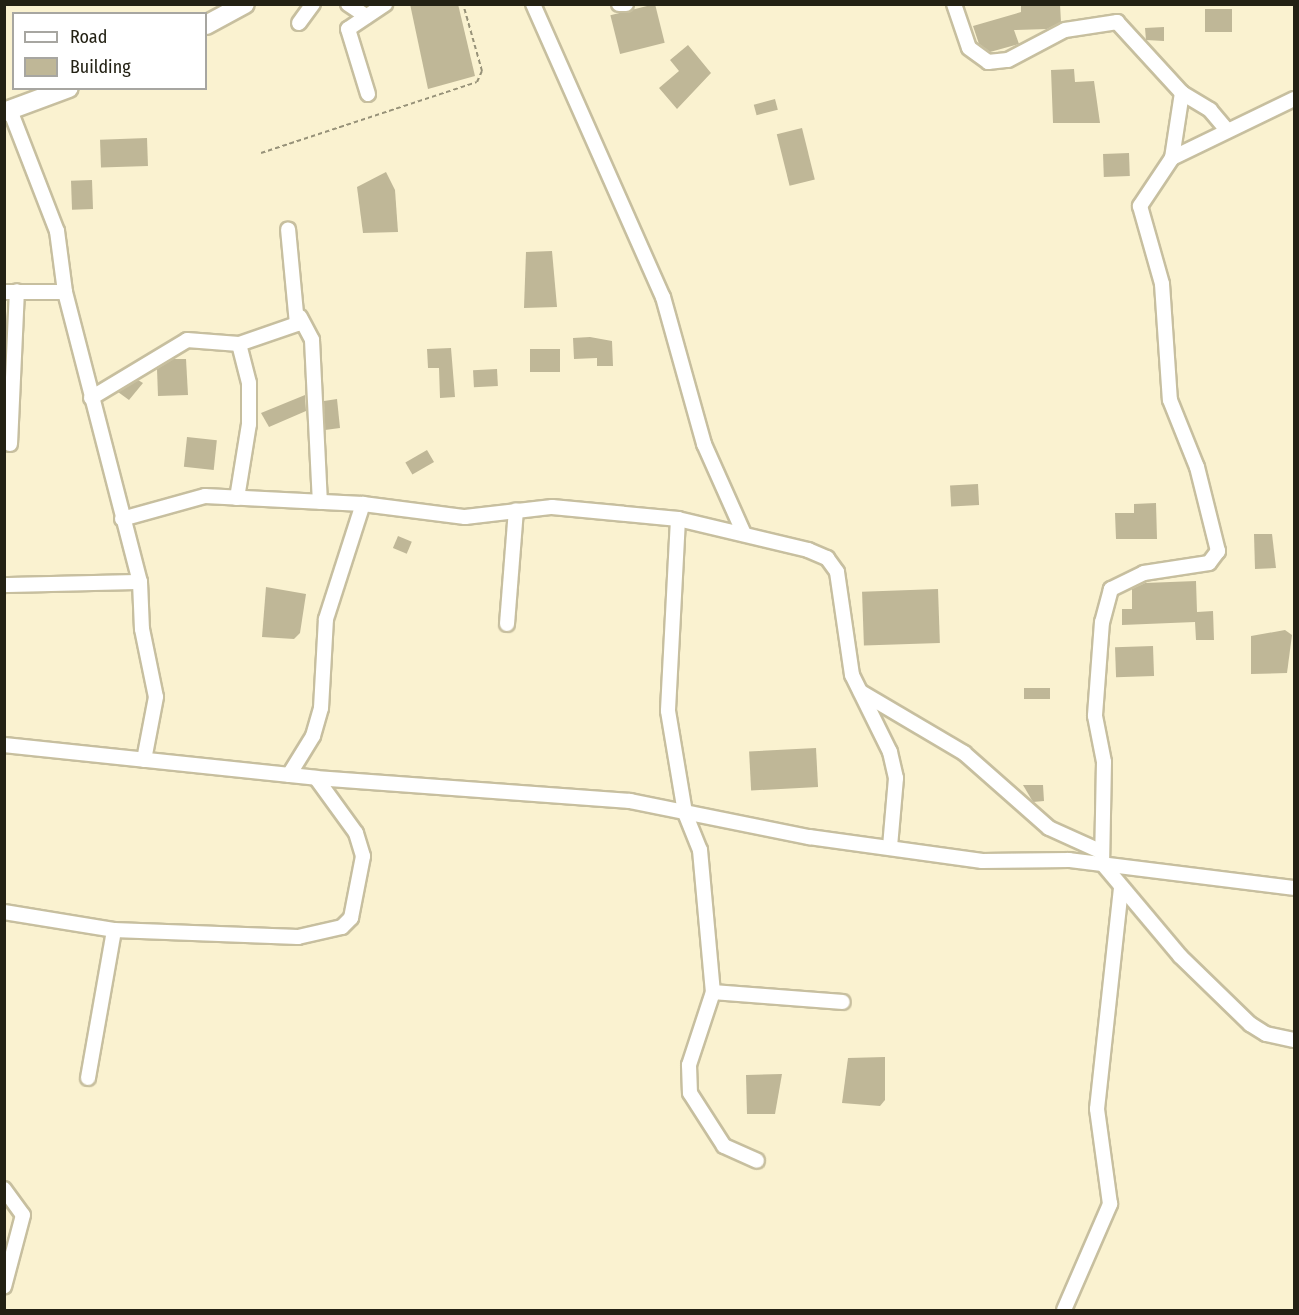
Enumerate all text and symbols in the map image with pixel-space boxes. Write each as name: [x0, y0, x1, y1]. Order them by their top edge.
legend: [12, 12, 207, 90]
text: Road: [70, 26, 107, 48]
text: Building: [70, 56, 131, 78]

